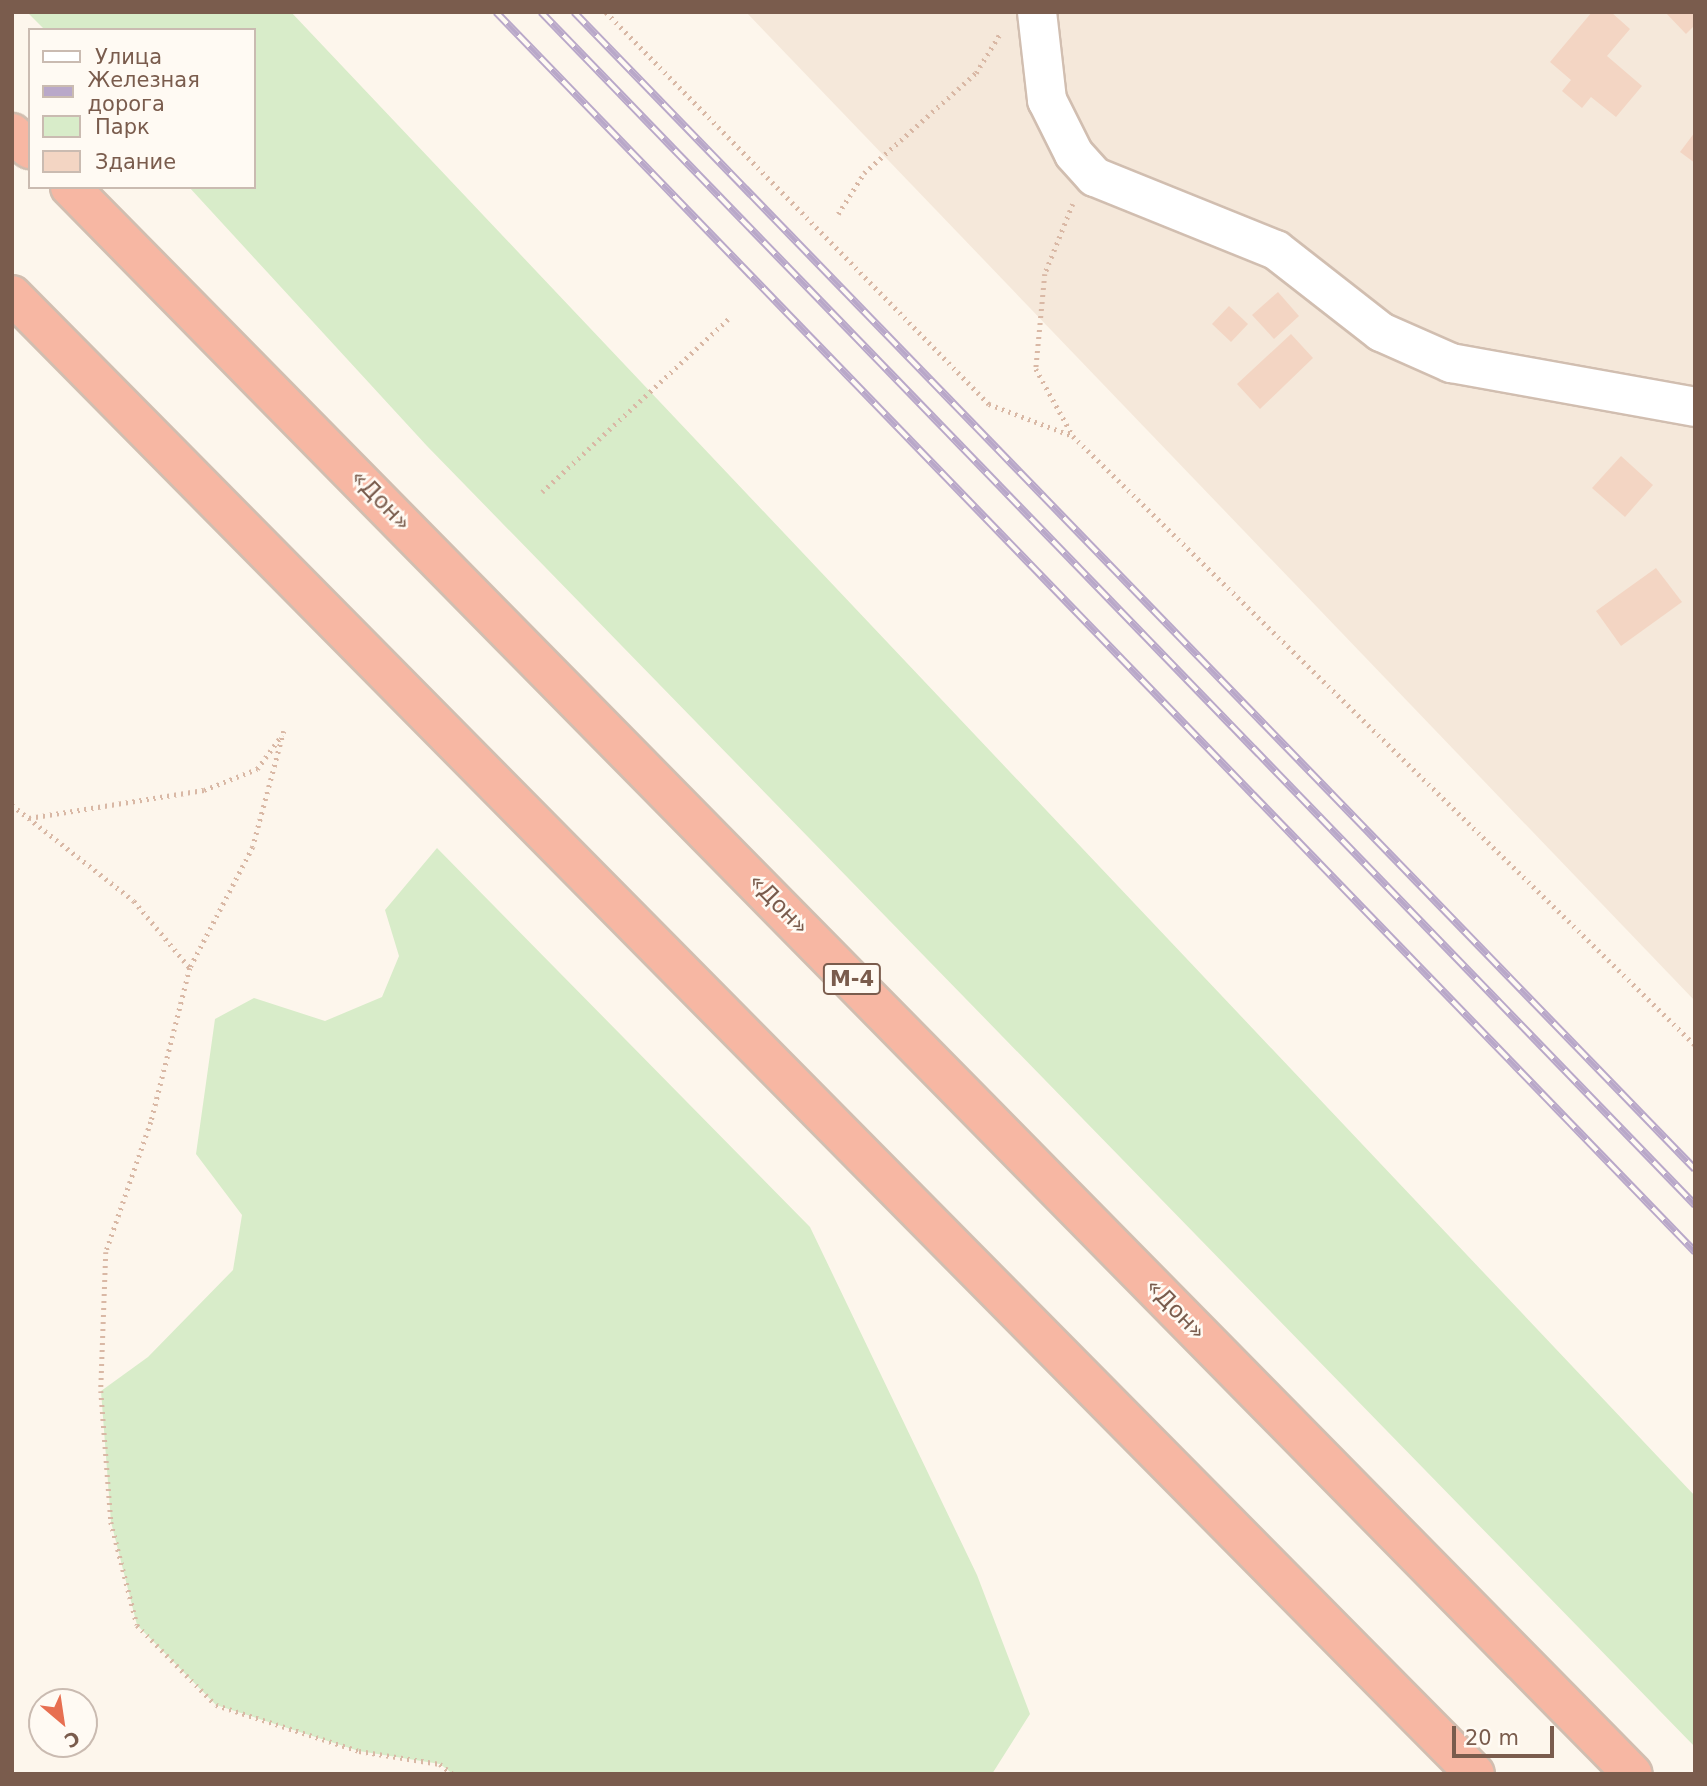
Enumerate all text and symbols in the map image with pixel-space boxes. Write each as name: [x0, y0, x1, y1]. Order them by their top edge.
legend: [28, 28, 256, 189]
text: Улица: [95, 45, 162, 69]
text: Железная дорога: [88, 68, 200, 116]
text: Парк: [95, 115, 150, 139]
text: Здание: [95, 150, 176, 174]
street label: «Дон»: [345, 463, 417, 537]
street label: «Дон»: [743, 867, 815, 941]
road number: М-4: [822, 962, 882, 996]
street label: «Дон»: [1140, 1272, 1212, 1346]
north arrow: [28, 1688, 98, 1758]
scale bar: [1455, 1712, 1556, 1756]
text: 20 m: [1465, 1726, 1519, 1750]
text: С: [61, 1727, 84, 1753]

